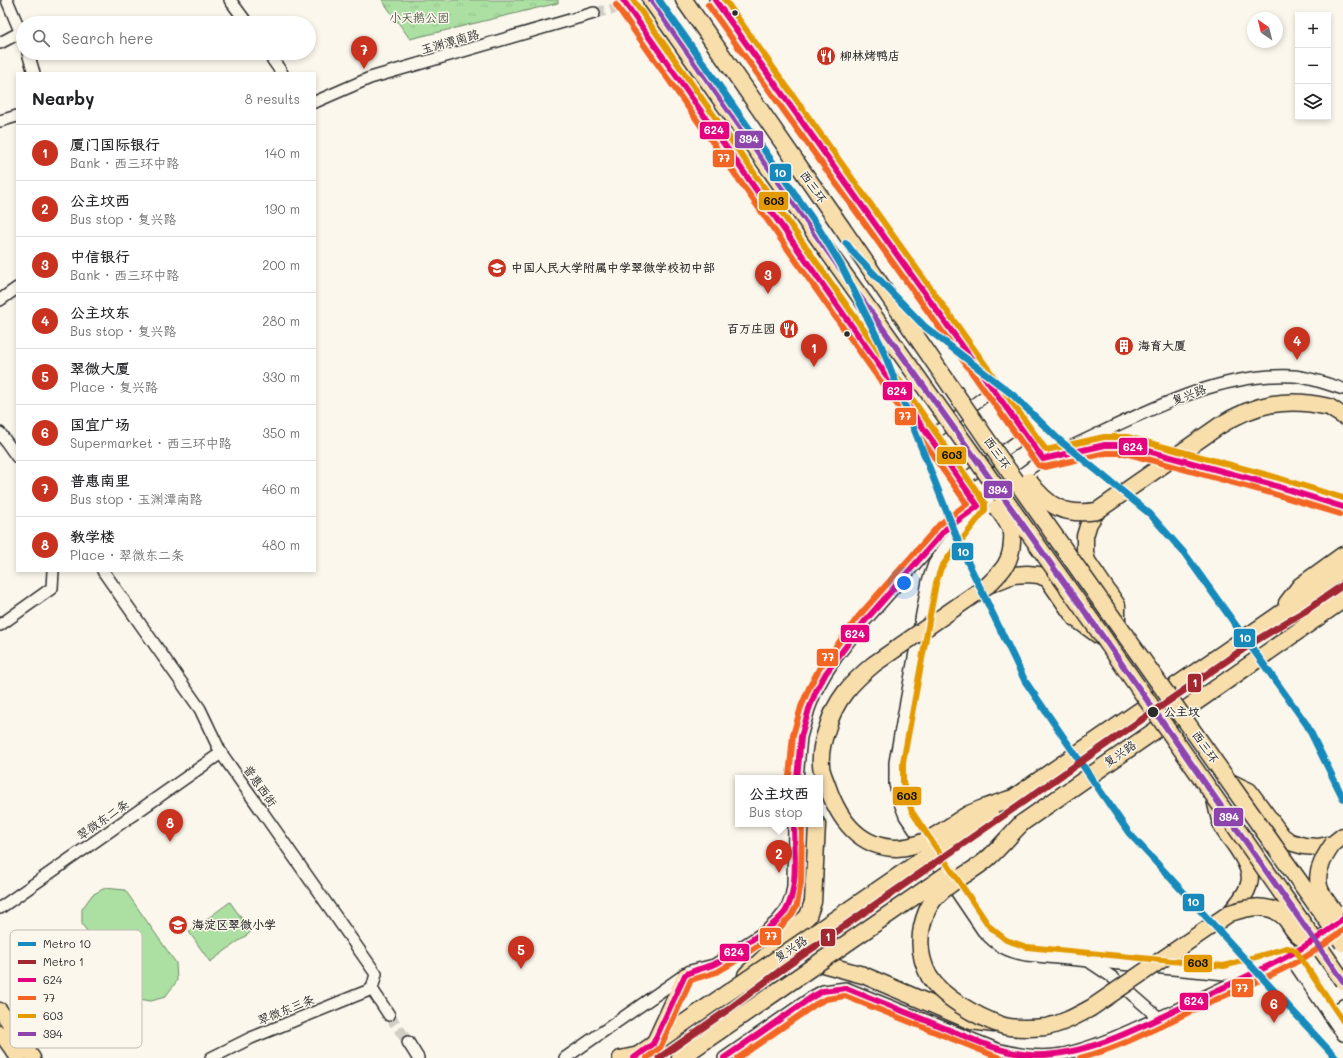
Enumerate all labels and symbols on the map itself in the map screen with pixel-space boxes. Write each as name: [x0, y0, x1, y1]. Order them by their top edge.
unlabelled marker: [730, 8, 740, 18]
park label: 小天鹅公园: [389, 9, 449, 25]
north arrow: [1247, 12, 1283, 48]
street label: 玉渊潭南路: [419, 25, 481, 57]
pin: 7: [351, 36, 377, 69]
restaurant icon: 柳林烤鸭店: [815, 45, 837, 67]
place label: 柳林烤鸭店: [840, 47, 900, 63]
line badge: 624: [699, 121, 730, 140]
text: 624: [704, 122, 724, 137]
line badge: 394: [734, 130, 764, 149]
text: 394: [739, 131, 759, 146]
line badge: 77: [712, 149, 735, 168]
text: 77: [718, 150, 730, 165]
line badge: 10: [769, 163, 792, 182]
text: 10: [774, 165, 786, 180]
street label: 西三环: [797, 167, 831, 206]
line badge: 603: [758, 191, 789, 211]
text: 603: [764, 193, 785, 208]
school or university icon: 中国人民大学附属中学翠微学校初中部: [486, 257, 508, 279]
place label: 中国人民大学附属中学翠微学校初中部: [511, 259, 715, 275]
pin: 3: [755, 261, 781, 294]
restaurant icon: 百万庄园: [778, 318, 800, 340]
place label: 百万庄园: [727, 320, 775, 336]
pin: 4: [1284, 327, 1310, 360]
unlabelled marker: [842, 329, 852, 339]
pin: 1: [801, 334, 827, 367]
building icon: 海育大厦: [1113, 335, 1135, 357]
place label: 海育大厦: [1138, 337, 1186, 353]
street label: 复兴路: [1169, 380, 1208, 408]
line badge: 624: [882, 381, 913, 401]
text: 624: [887, 383, 907, 398]
line badge: 77: [894, 407, 917, 426]
text: 77: [899, 408, 911, 423]
street label: 西三环: [981, 433, 1015, 472]
line badge: 624: [1118, 437, 1148, 456]
text: 624: [1123, 439, 1143, 454]
line badge: 603: [936, 446, 967, 465]
text: 603: [942, 447, 963, 462]
line badge: 394: [983, 480, 1013, 499]
text: 394: [988, 482, 1008, 497]
line badge: 10: [951, 542, 974, 561]
text: 10: [957, 544, 969, 559]
your location: [894, 573, 914, 593]
line badge: 624: [840, 624, 870, 643]
text: 624: [845, 626, 865, 641]
line badge: 10: [1233, 628, 1256, 648]
text: 10: [1239, 630, 1251, 645]
line badge: 77: [816, 648, 839, 667]
text: 77: [822, 649, 834, 664]
line badge: 1: [1187, 673, 1202, 693]
text: 1: [1193, 675, 1197, 690]
place label: 公主坟: [1164, 703, 1200, 719]
marker: 公主坟: [1146, 705, 1160, 719]
street label: 西三环: [1189, 727, 1223, 766]
street label: 复兴路: [1100, 736, 1139, 770]
street label: 普惠西街: [240, 761, 281, 810]
line badge: 603: [892, 786, 922, 806]
text: 603: [897, 788, 918, 803]
street label: 翠微东二条: [73, 795, 132, 843]
line badge: 394: [1213, 807, 1244, 827]
pin: 8: [157, 809, 183, 842]
text: 394: [1219, 809, 1239, 824]
pin: 2: [766, 840, 792, 873]
line badge: 10: [1182, 893, 1205, 912]
text: 10: [1187, 894, 1199, 909]
school or university icon: 海淀区翠微小学: [167, 914, 189, 936]
place label: 海淀区翠微小学: [192, 916, 276, 932]
line badge: 77: [759, 927, 782, 946]
text: 77: [765, 928, 777, 943]
line badge: 1: [820, 928, 836, 947]
text: 1: [826, 929, 830, 944]
legend: [10, 930, 142, 1048]
street label: 复兴路: [771, 931, 810, 965]
text: Metro 10: [43, 936, 91, 951]
pin: 5: [508, 936, 534, 969]
line badge: 624: [719, 943, 750, 962]
text: 624: [724, 944, 744, 959]
text: Metro 1: [43, 954, 84, 969]
line badge: 603: [1183, 954, 1213, 973]
text: 603: [1188, 955, 1209, 970]
text: 624: [43, 972, 63, 987]
line badge: 77: [1231, 978, 1254, 998]
text: 77: [1236, 980, 1248, 995]
text: 77: [43, 990, 55, 1005]
street label: 翠微东三条: [255, 990, 316, 1028]
pin: 6: [1261, 990, 1287, 1023]
line badge: 624: [1179, 992, 1209, 1011]
text: 624: [1184, 993, 1204, 1008]
text: 603: [43, 1008, 63, 1023]
text: 394: [43, 1026, 63, 1041]

